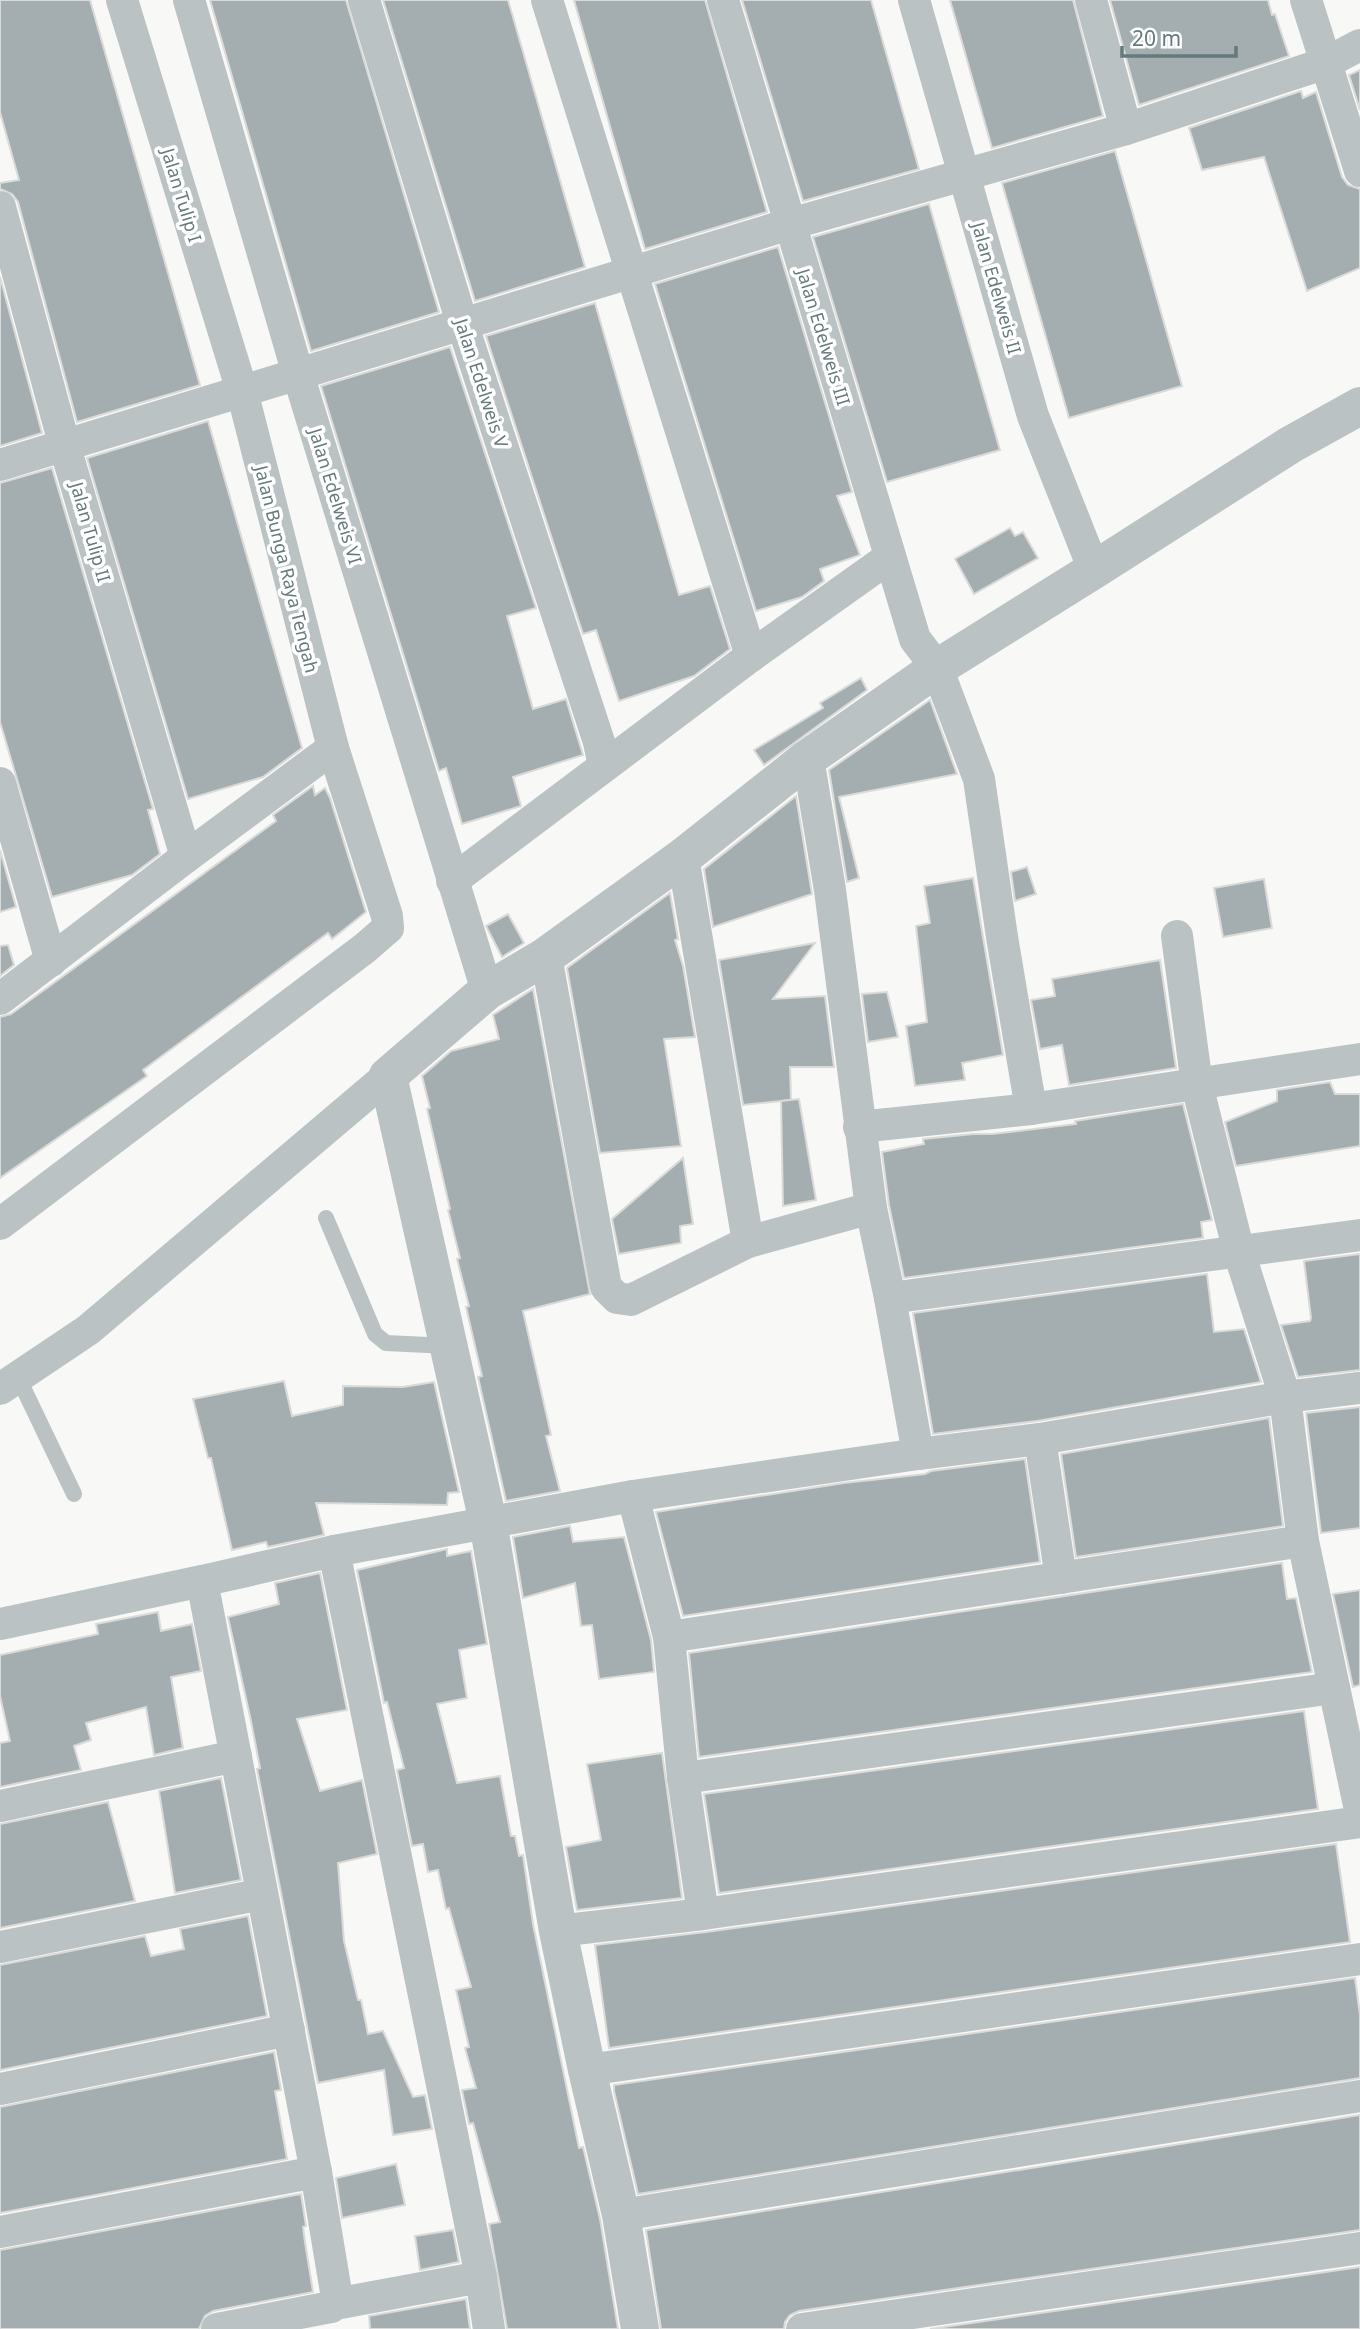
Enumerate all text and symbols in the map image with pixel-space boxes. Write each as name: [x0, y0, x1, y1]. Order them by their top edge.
scale bar: [1122, 14, 1236, 58]
text: 20 m: [1132, 24, 1181, 52]
street label: Jalan Tulip I: [156, 143, 208, 245]
street label: Jalan Edelweis II: [966, 217, 1027, 357]
street label: Jalan Edelweis III: [791, 264, 856, 408]
street label: Jalan Edelweis V: [449, 313, 514, 451]
street label: Jalan Edelweis VI: [303, 423, 368, 567]
street label: Jalan Bunga Raya Tengah: [249, 461, 324, 675]
street label: Jalan Tulip II: [65, 477, 117, 585]

